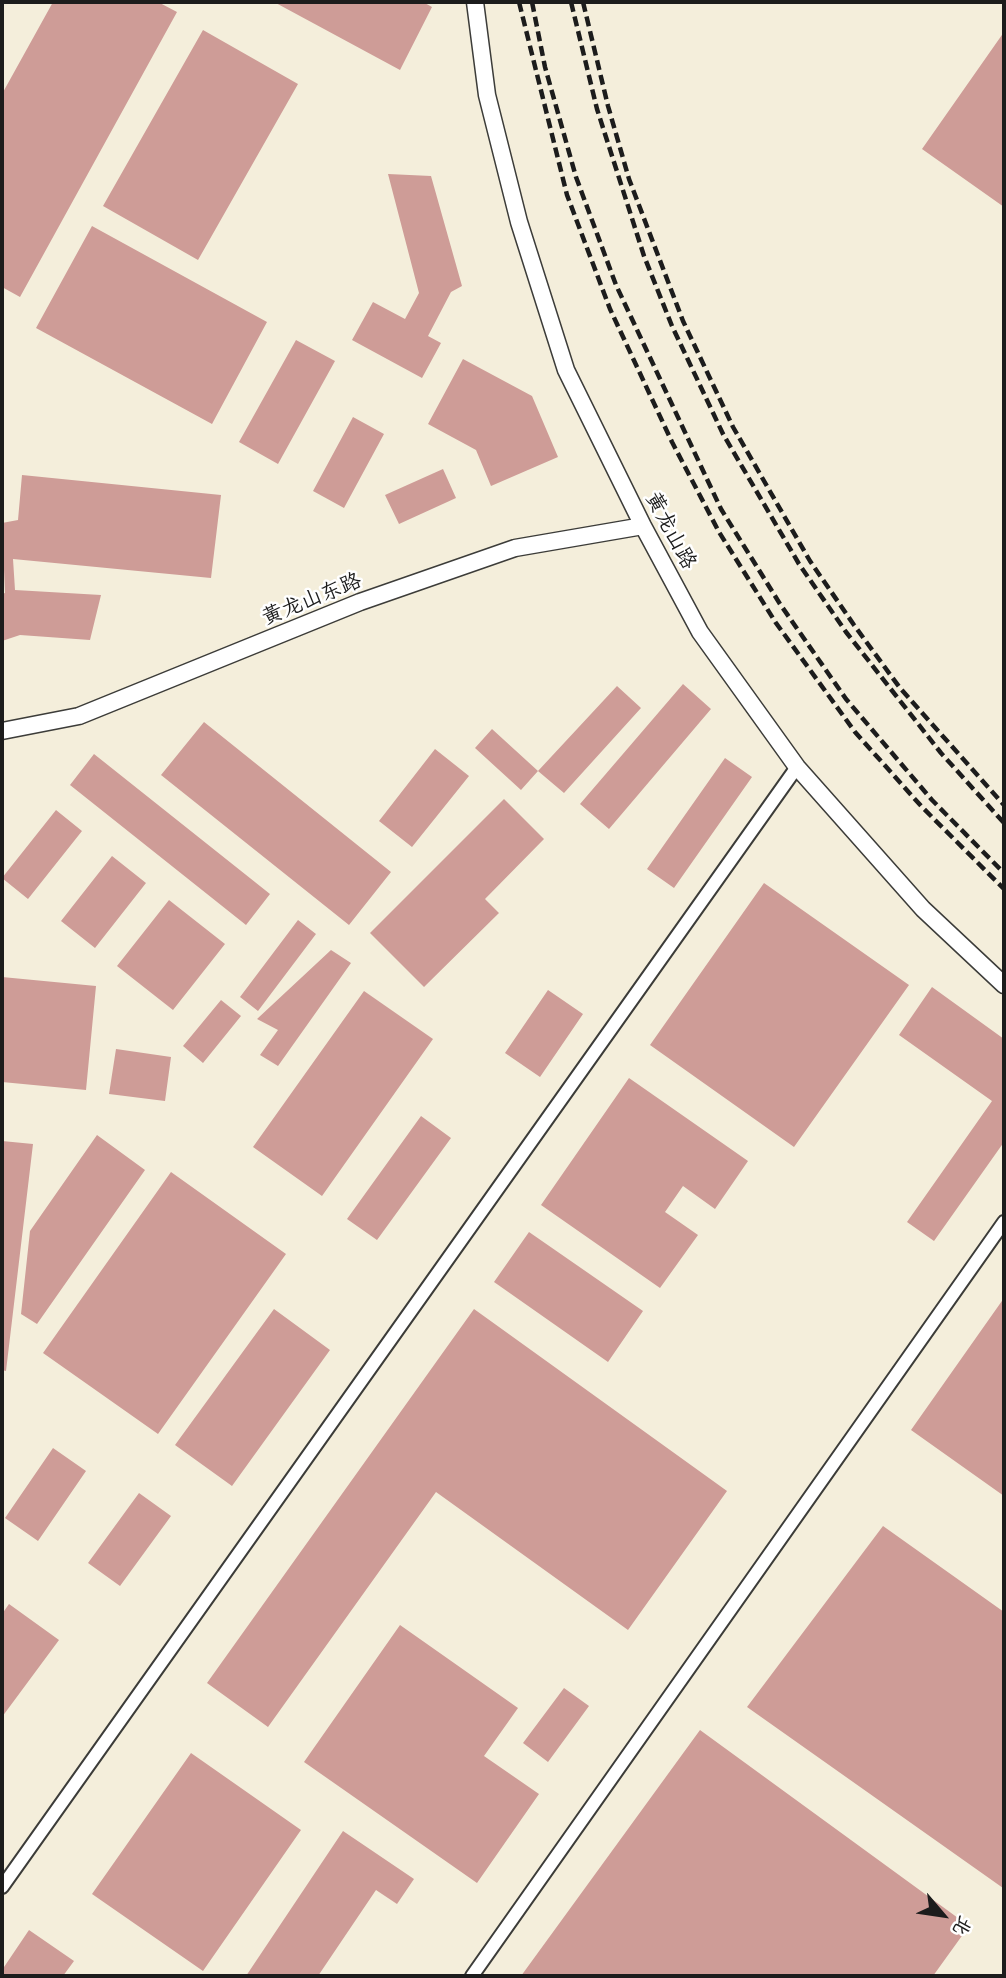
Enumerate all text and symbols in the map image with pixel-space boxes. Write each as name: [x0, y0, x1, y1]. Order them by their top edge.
street label: 黄龙山路: [639, 488, 701, 574]
street label: 黄龙山东路: [259, 569, 365, 631]
north arrow: [908, 1880, 978, 1950]
text: 北: [947, 1912, 976, 1939]

